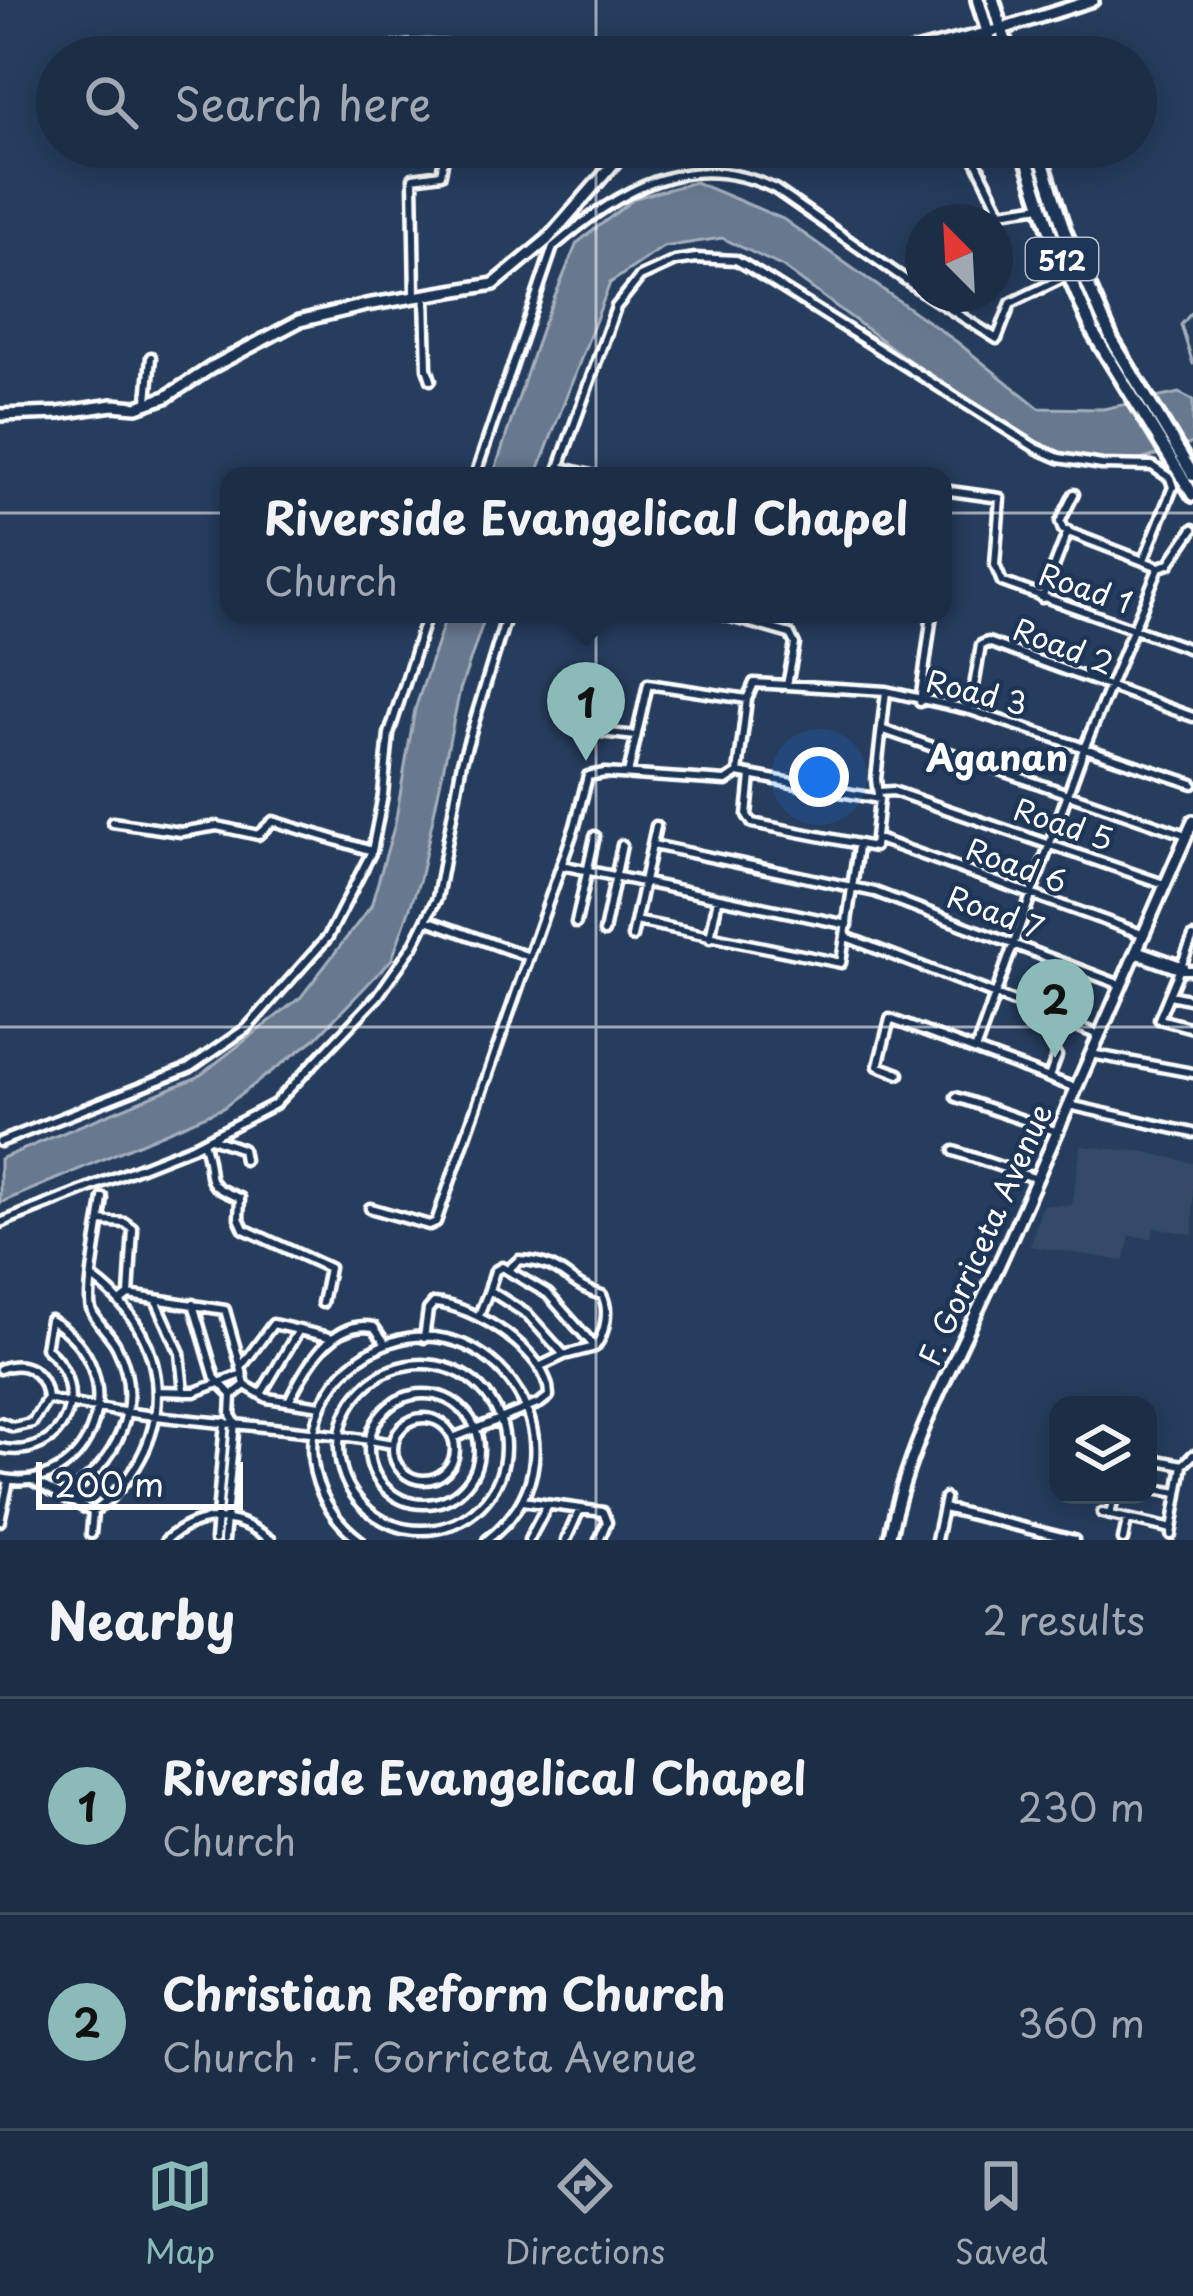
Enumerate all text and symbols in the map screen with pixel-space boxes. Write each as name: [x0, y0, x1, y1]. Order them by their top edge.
search box: [36, 36, 1157, 168]
text: Search here: [174, 68, 431, 136]
icon: search: [78, 69, 144, 135]
north arrow: [905, 204, 1013, 312]
road number: 512: [1026, 238, 1098, 280]
popup: [220, 467, 952, 623]
text: Riverside Evangelical Chapel: [264, 482, 908, 550]
text: Church: [264, 550, 398, 609]
street label: Road 1: [1033, 550, 1139, 624]
street label: Road 2: [1007, 605, 1121, 685]
street label: Road 3: [922, 657, 1032, 725]
pin: 1: [547, 662, 625, 761]
district label: Aganan: [925, 729, 1068, 783]
your location: [789, 747, 849, 807]
street label: Road 5: [1008, 785, 1120, 861]
street label: Road 6: [960, 825, 1074, 903]
street label: Road 7: [941, 873, 1051, 949]
pin: 2: [1016, 959, 1094, 1058]
street label: F. Gorriceta Avenue: [906, 1096, 1062, 1372]
map controls: [1049, 1396, 1157, 1504]
button: layers: [1049, 1396, 1157, 1504]
scale bar: [36, 1456, 243, 1509]
text: 200 m: [54, 1458, 164, 1508]
text: Nearby: [48, 1580, 235, 1657]
text: 2 results: [983, 1589, 1145, 1648]
text: Riverside Evangelical Chapel: [162, 1742, 806, 1810]
text: 1: [78, 1776, 96, 1835]
text: 230 m: [1018, 1776, 1145, 1835]
text: Church: [162, 1810, 296, 1869]
text: Christian Reform Church: [162, 1958, 726, 2026]
text: 2: [73, 1992, 101, 2051]
text: 360 m: [1017, 1992, 1145, 2051]
text: Church · F. Gorriceta Avenue: [162, 2026, 697, 2085]
tab: Map: [145, 2153, 215, 2275]
tab: Directions: [505, 2153, 665, 2275]
tab: Saved: [955, 2153, 1048, 2275]

